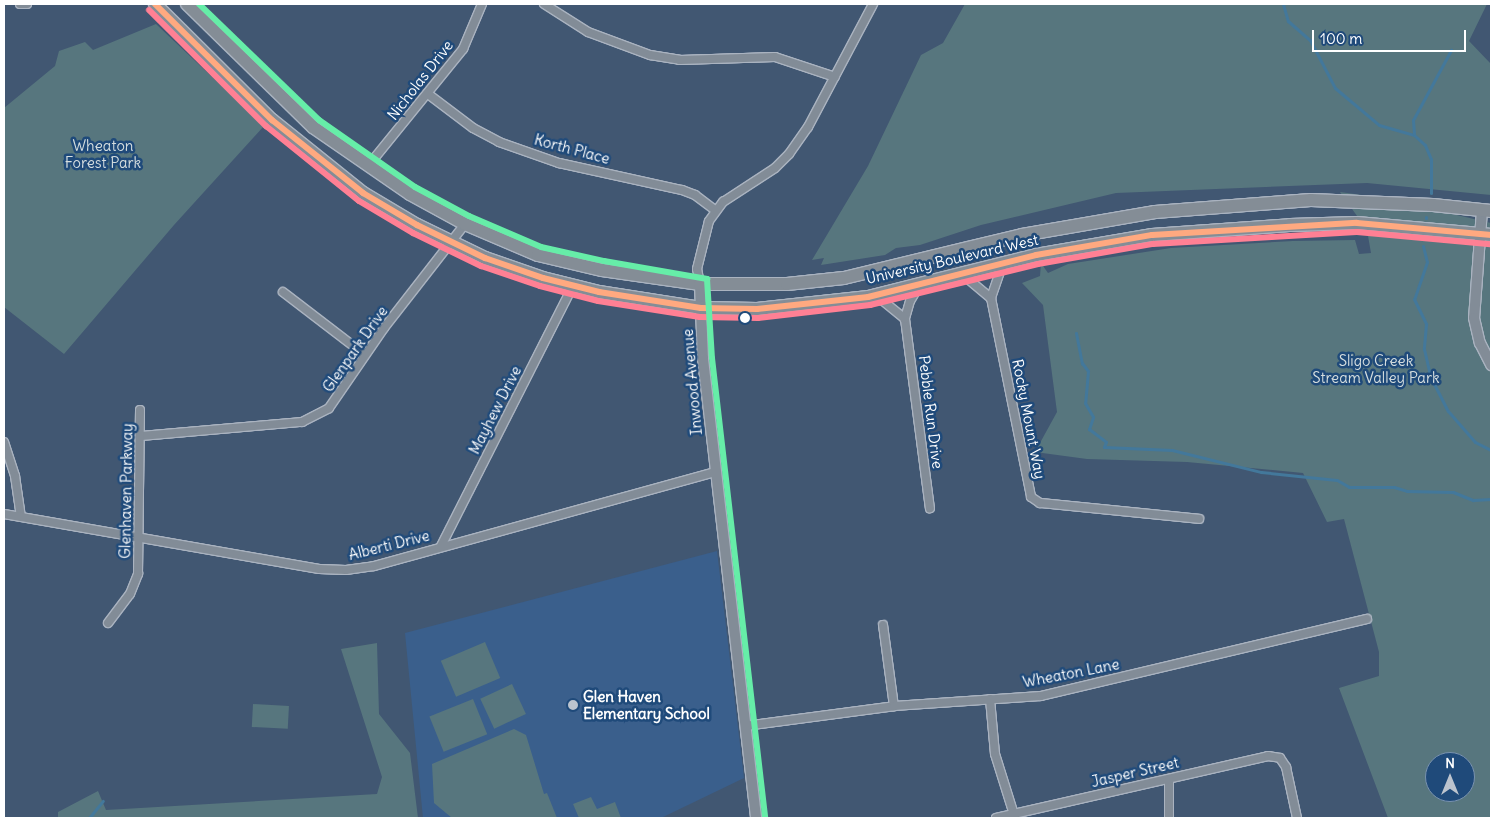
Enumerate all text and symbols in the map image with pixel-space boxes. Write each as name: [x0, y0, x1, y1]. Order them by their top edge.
scale bar: [1315, 20, 1469, 52]
text: 100 m: [1320, 29, 1362, 48]
street label: Nicholas Drive: [383, 37, 457, 123]
street label: Korth Place: [532, 130, 612, 168]
park label: Wheaton Forest Park: [65, 136, 141, 171]
street label: University Boulevard West: [864, 230, 1040, 288]
street label: Glenpark Drive: [319, 303, 391, 395]
unlabelled marker: [740, 313, 750, 323]
street label: Inwood Avenue: [678, 328, 706, 436]
park label: Sligo Creek Stream Valley Park: [1312, 351, 1440, 386]
street label: Pebble Run Drive: [915, 354, 947, 470]
street label: Rocky Mount Way: [1009, 358, 1049, 480]
street label: Mayhew Drive: [465, 363, 525, 457]
street label: Glenhaven Parkway: [116, 423, 136, 559]
street label: Alberti Drive: [347, 526, 431, 564]
street label: Wheaton Lane: [1021, 655, 1121, 691]
place label: Glen Haven Elementary School: [583, 687, 710, 722]
marker: Glen Haven Elementary School: [567, 699, 579, 711]
north arrow: [1425, 752, 1475, 802]
street label: Jasper Street: [1089, 753, 1181, 791]
text: N: [1445, 754, 1455, 772]

